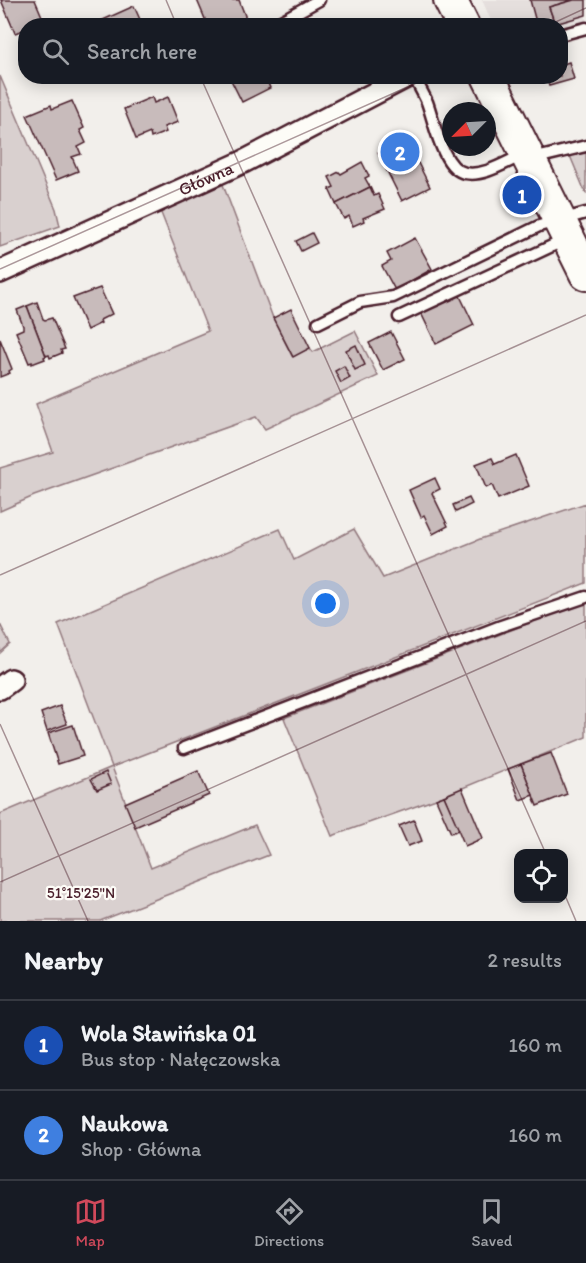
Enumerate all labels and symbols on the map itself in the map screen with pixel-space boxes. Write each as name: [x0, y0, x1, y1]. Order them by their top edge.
north arrow: [442, 102, 496, 156]
pin: 2: [380, 130, 420, 174]
street label: Główna: [175, 157, 237, 201]
pin: 1: [502, 172, 542, 218]
your location: [311, 589, 340, 618]
text: 51°15'25"N: [47, 884, 115, 902]

